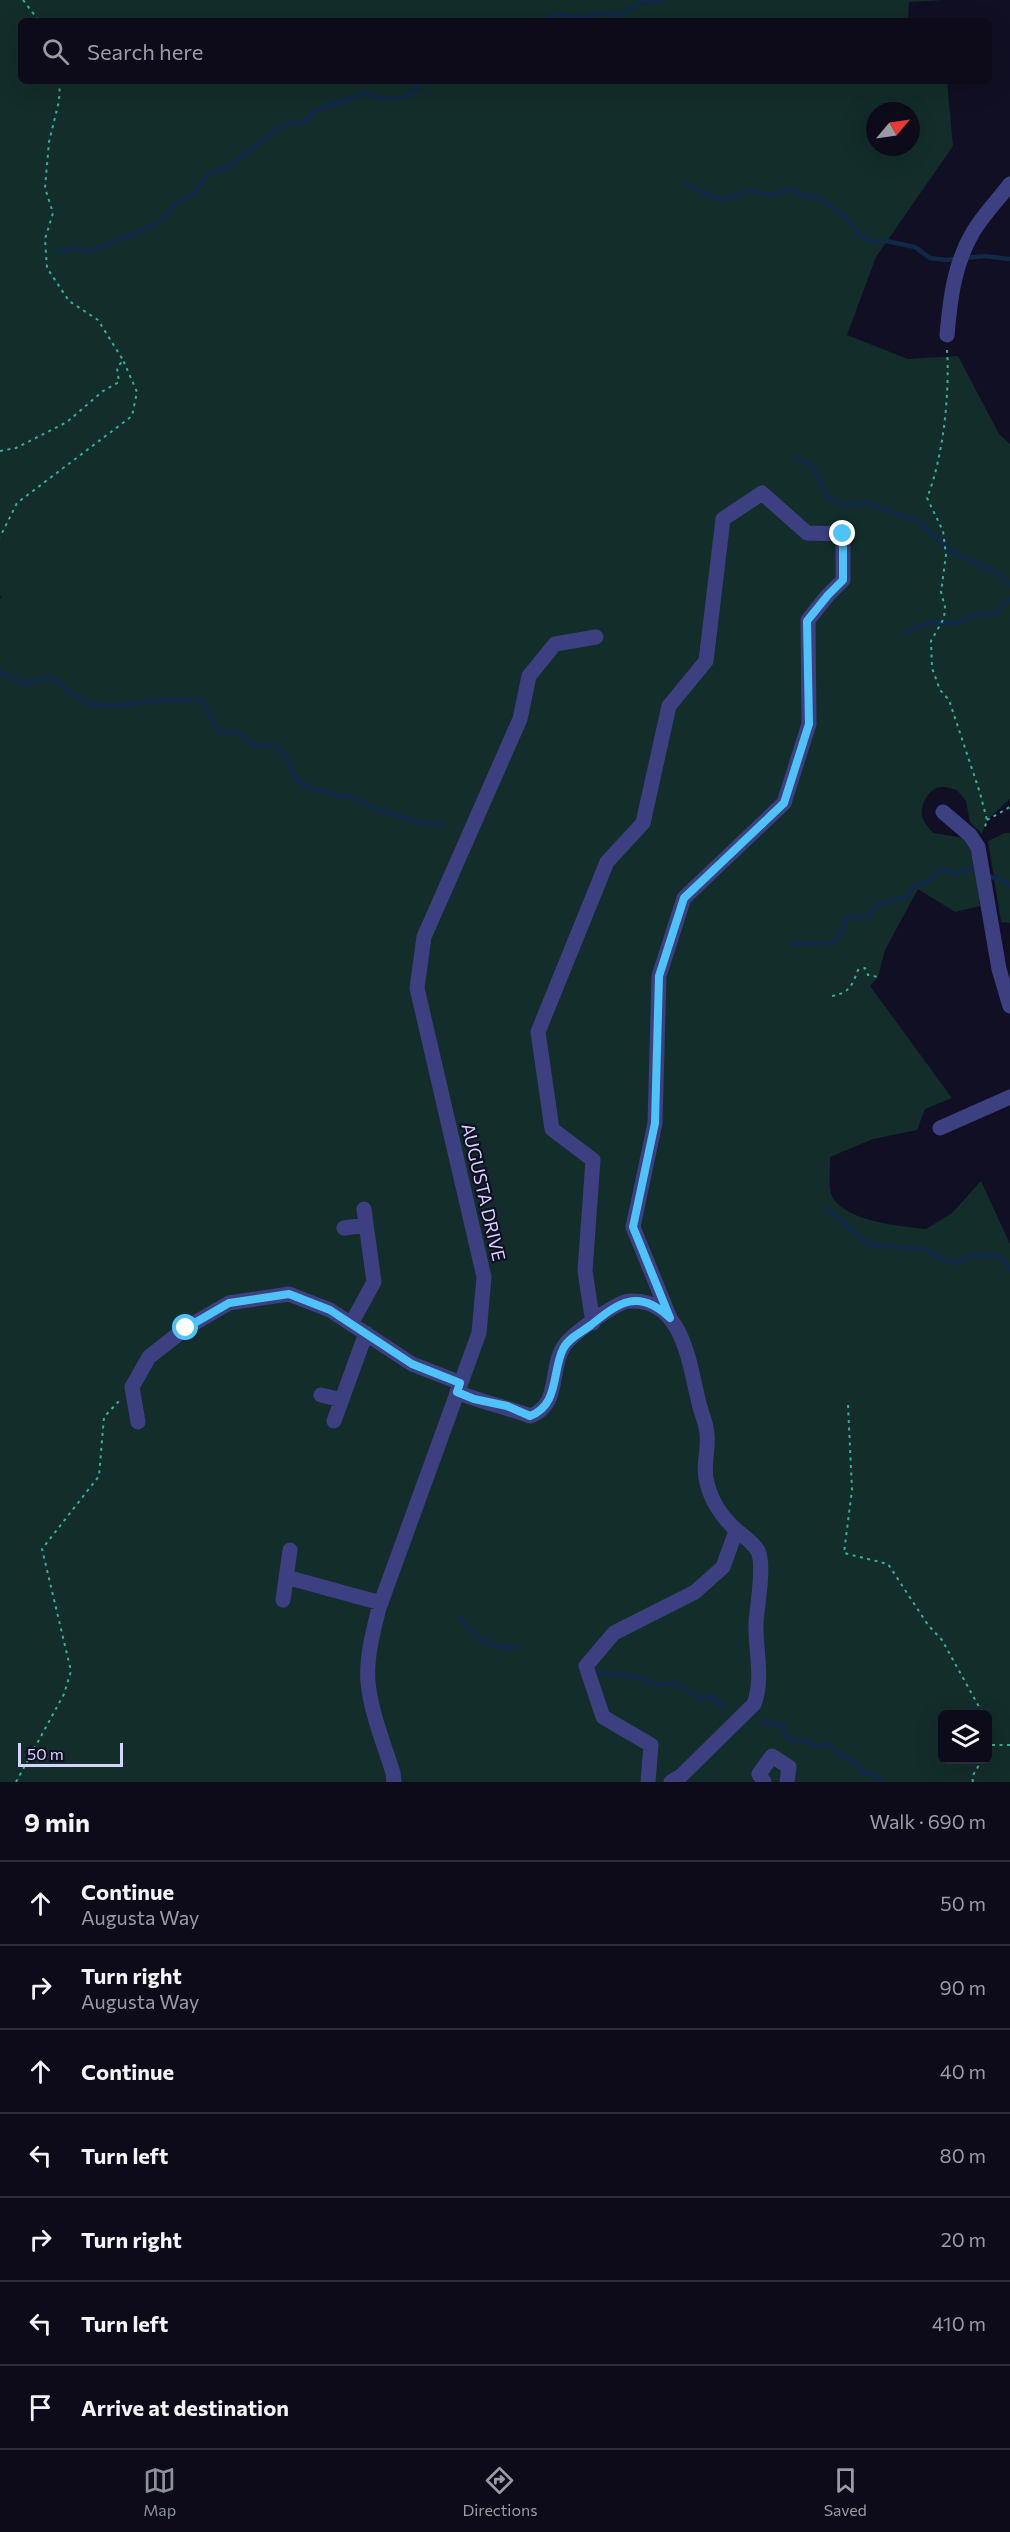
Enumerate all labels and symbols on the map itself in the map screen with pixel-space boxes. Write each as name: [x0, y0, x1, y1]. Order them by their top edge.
north arrow: [866, 102, 920, 156]
route end: [829, 520, 855, 546]
street label: AUGUSTA DRIVE: [457, 1121, 511, 1263]
route start: [172, 1314, 198, 1340]
scale bar: [18, 1740, 123, 1768]

